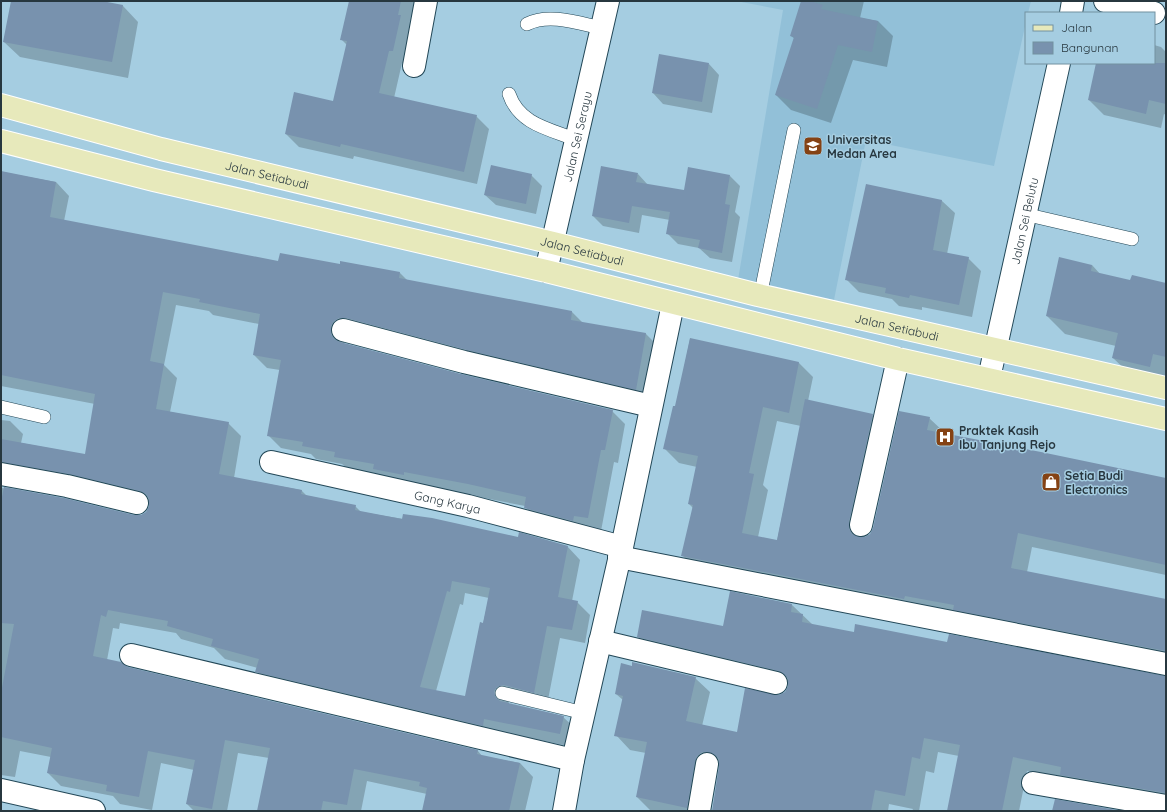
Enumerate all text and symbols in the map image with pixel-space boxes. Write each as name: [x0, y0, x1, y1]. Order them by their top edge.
legend: [1025, 12, 1155, 64]
text: Jalan: [1061, 20, 1092, 35]
text: Bangunan: [1061, 40, 1118, 55]
street label: Jalan Sei Serayu: [559, 90, 595, 183]
place label: Universitas Medan Area: [827, 132, 897, 161]
school or university icon: Universitas Medan Area: [802, 135, 824, 157]
street label: Jalan Setiabudi: [224, 157, 311, 192]
street label: Jalan Sei Belutu: [1007, 176, 1041, 266]
street label: Jalan Setiabudi: [539, 233, 625, 268]
street label: Jalan Setiabudi: [853, 310, 940, 344]
place label: Praktek Kasih Ibu Tanjung Rejo: [959, 423, 1056, 452]
hospital icon: Praktek Kasih Ibu Tanjung Rejo: [934, 426, 956, 448]
place label: Setia Budi Electronics: [1065, 468, 1128, 497]
shop icon: Setia Budi Electronics: [1040, 471, 1062, 493]
street label: Gang Karya: [413, 487, 482, 517]

